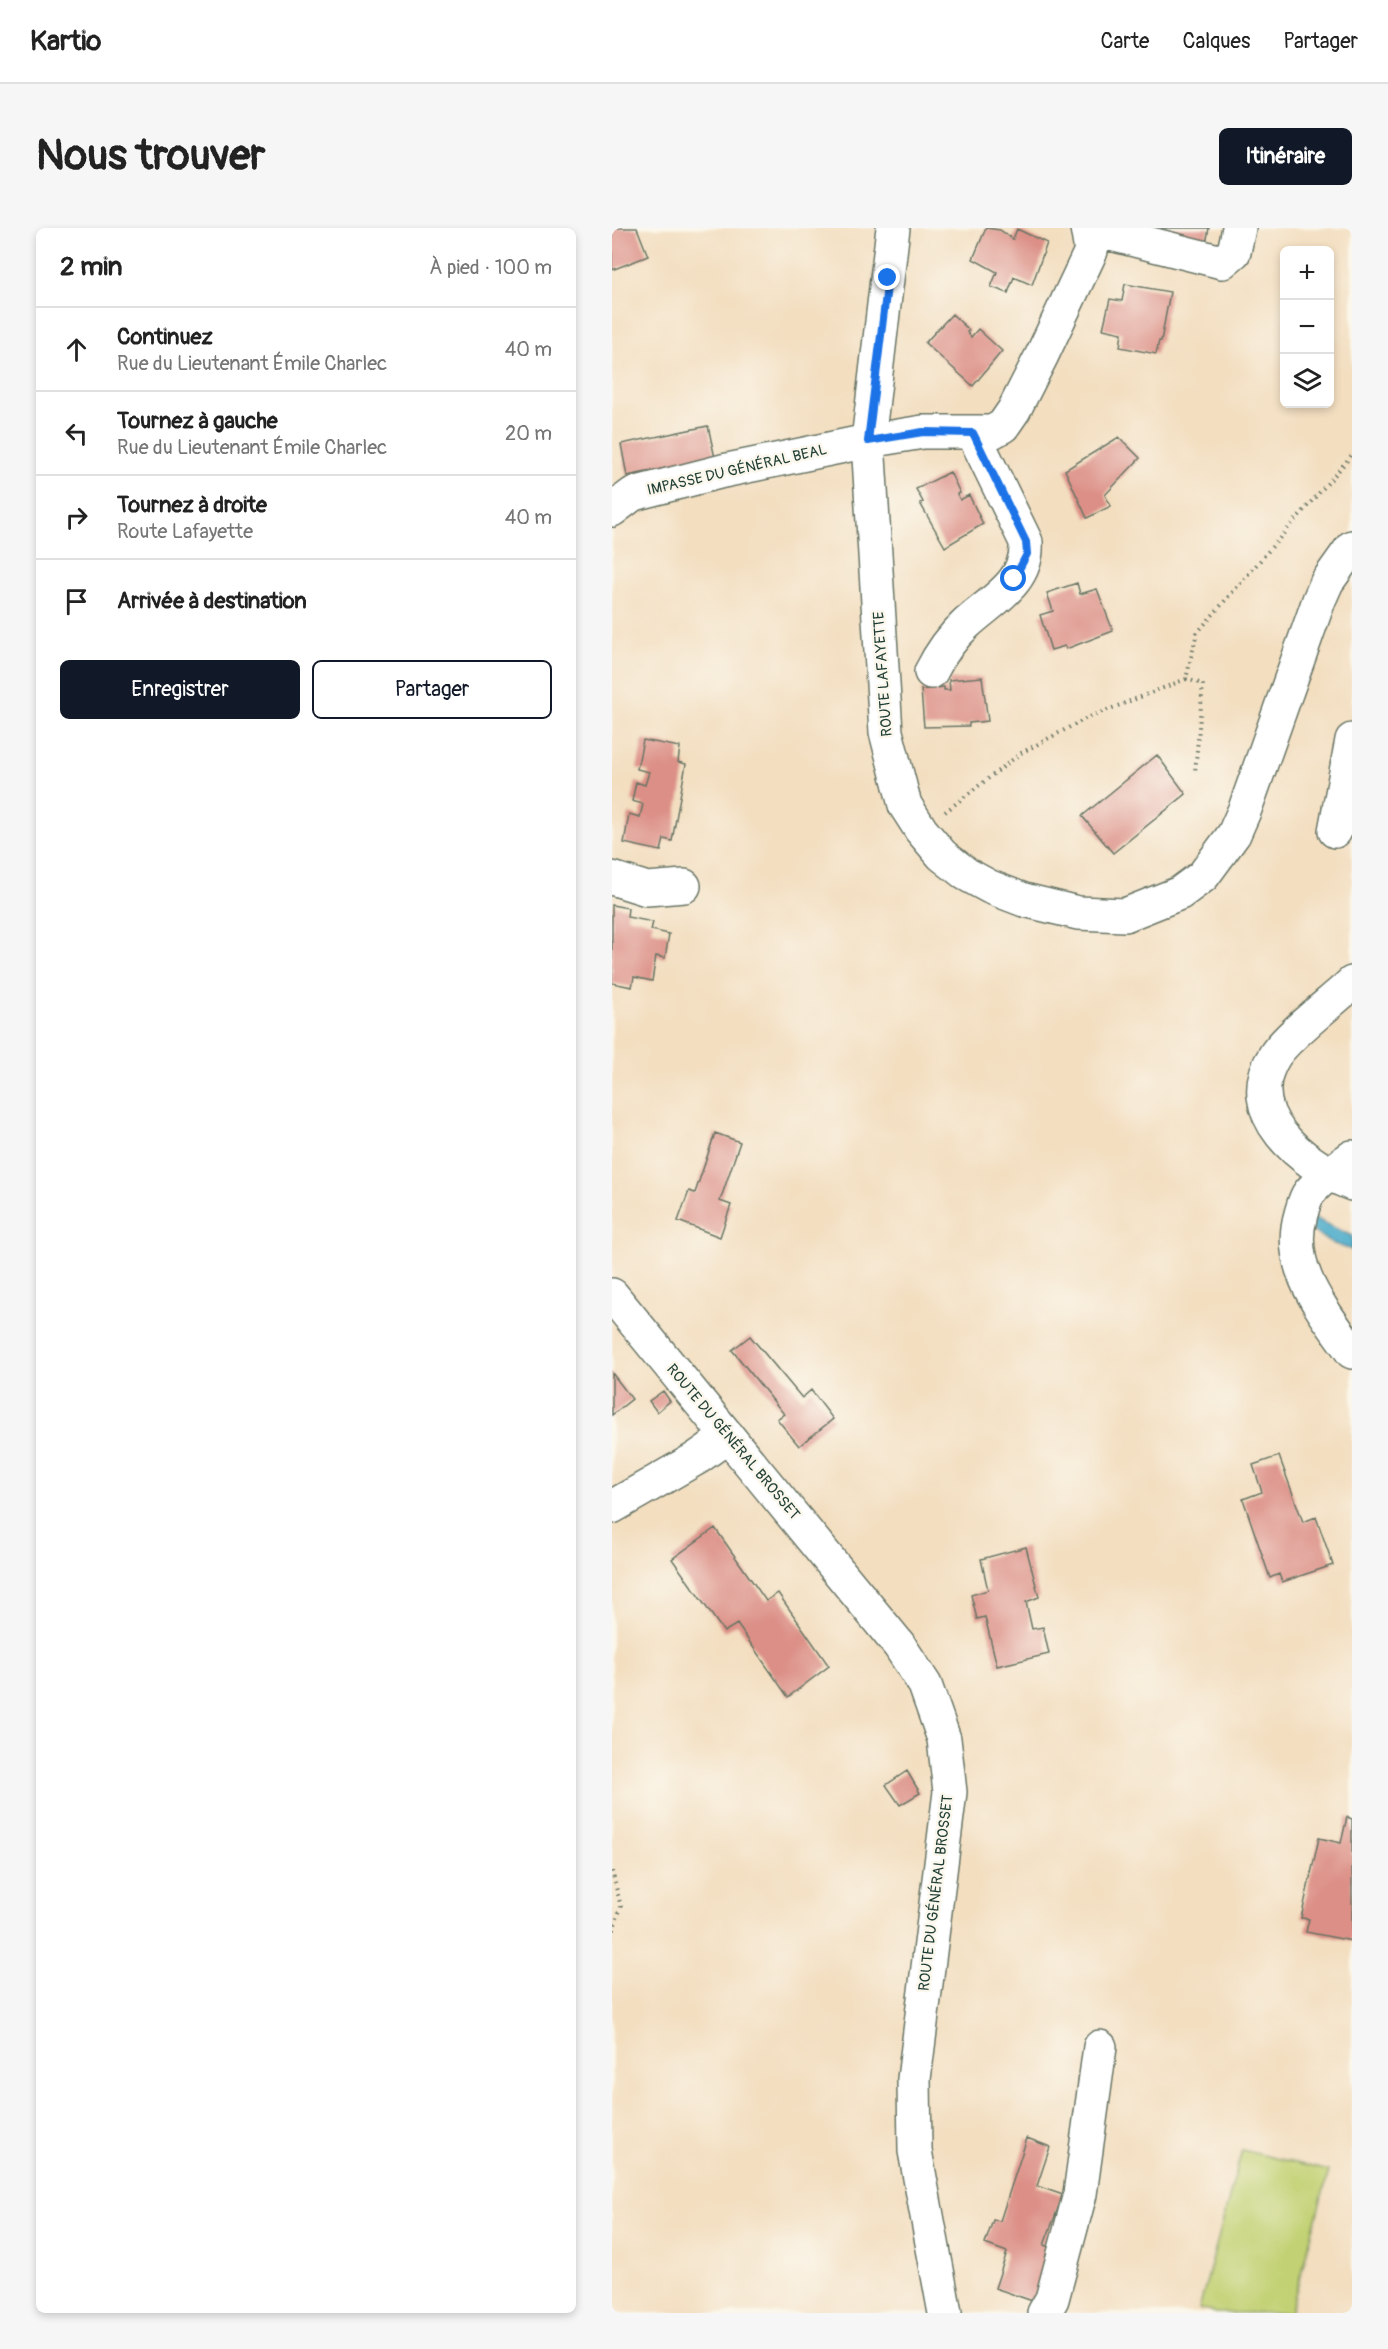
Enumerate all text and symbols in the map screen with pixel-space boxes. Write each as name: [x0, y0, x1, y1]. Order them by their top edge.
text: Kartio: [30, 24, 101, 59]
text: Carte: [1100, 28, 1149, 55]
text: Calques: [1182, 28, 1250, 55]
text: Partager: [1283, 28, 1358, 55]
button: Itinéraire: [1219, 128, 1352, 185]
text: Nous trouver: [36, 130, 265, 182]
map controls: [1280, 246, 1334, 408]
button: +: [1280, 246, 1334, 300]
text: 2 min: [60, 251, 122, 283]
text: À pied · 100 m: [429, 255, 552, 280]
route end: [874, 264, 900, 290]
button: −: [1280, 300, 1334, 354]
text: Continuez: [117, 323, 213, 351]
icon: ahead: [60, 333, 93, 366]
text: 40 m: [505, 337, 552, 362]
text: Rue du Lieutenant Émile Charlec: [117, 351, 387, 376]
button: layers: [1280, 354, 1334, 408]
text: Tournez à gauche: [117, 407, 278, 435]
icon: left: [60, 417, 93, 450]
text: 20 m: [505, 421, 552, 446]
text: Rue du Lieutenant Émile Charlec: [117, 435, 387, 460]
street label: IMPASSE DU GÉNÉRAL BEAL: [645, 440, 829, 500]
text: Tournez à droite: [117, 491, 267, 519]
icon: right: [60, 501, 93, 534]
text: 40 m: [505, 505, 552, 530]
text: Route Lafayette: [117, 519, 253, 544]
route start: [1000, 565, 1026, 591]
icon: arrive: [60, 585, 93, 618]
text: Arrivée à destination: [117, 587, 307, 615]
street label: ROUTE LAFAYETTE: [869, 611, 897, 737]
button: Enregistrer: [60, 660, 300, 719]
button: Partager: [312, 660, 552, 719]
street label: ROUTE DU GÉNÉRAL BROSSET: [662, 1360, 804, 1524]
street label: ROUTE DU GÉNÉRAL BROSSET: [915, 1794, 957, 1992]

